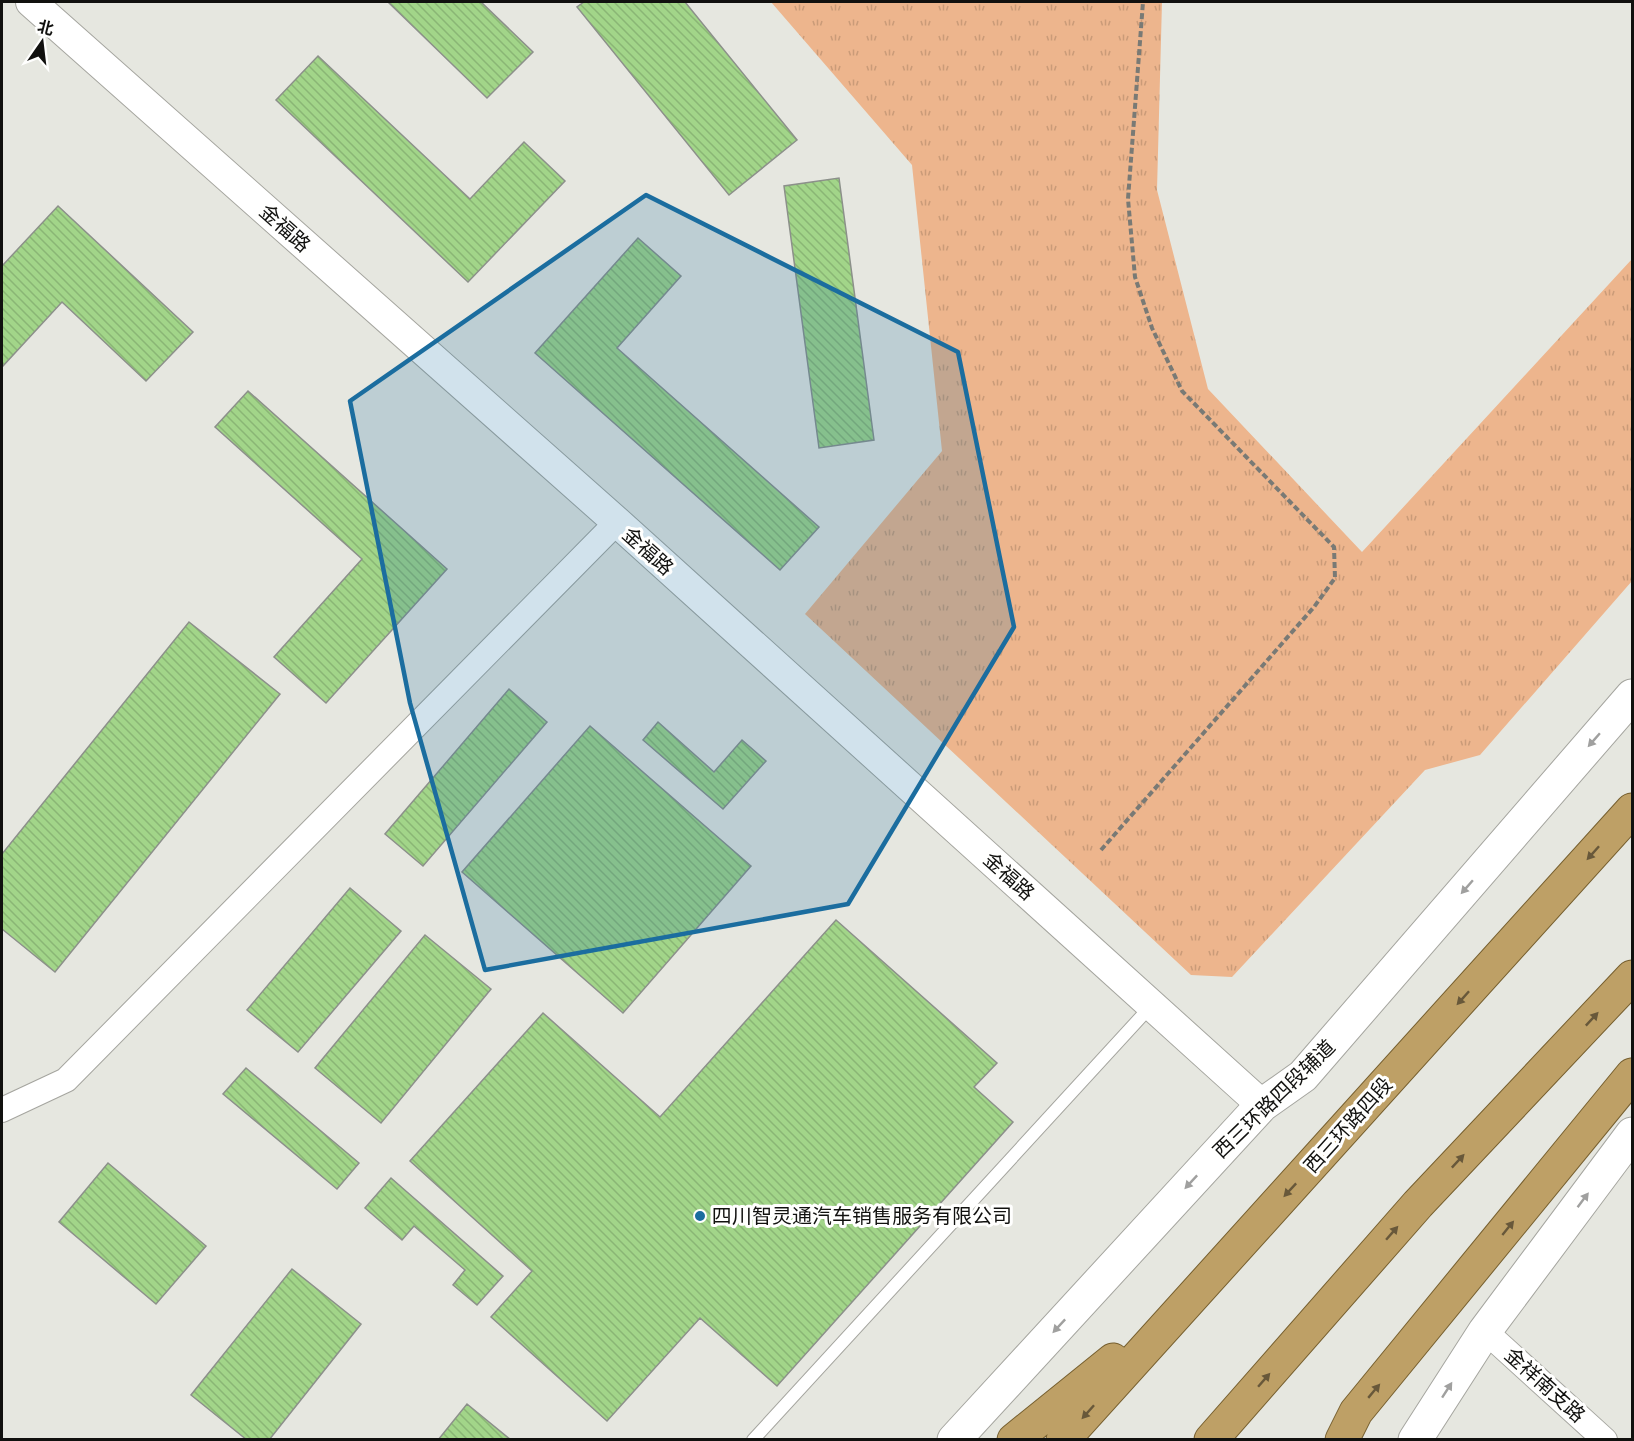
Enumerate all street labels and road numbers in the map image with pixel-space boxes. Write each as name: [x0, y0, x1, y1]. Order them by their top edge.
street label: 金福路: [255, 199, 315, 257]
street label: 金福路: [618, 522, 678, 580]
street label: 金福路: [979, 847, 1039, 905]
street label: 西三环路四段辅道: [1208, 1035, 1340, 1163]
street label: 西三环路四段: [1299, 1072, 1397, 1178]
street label: 金祥南支路: [1500, 1343, 1590, 1427]

